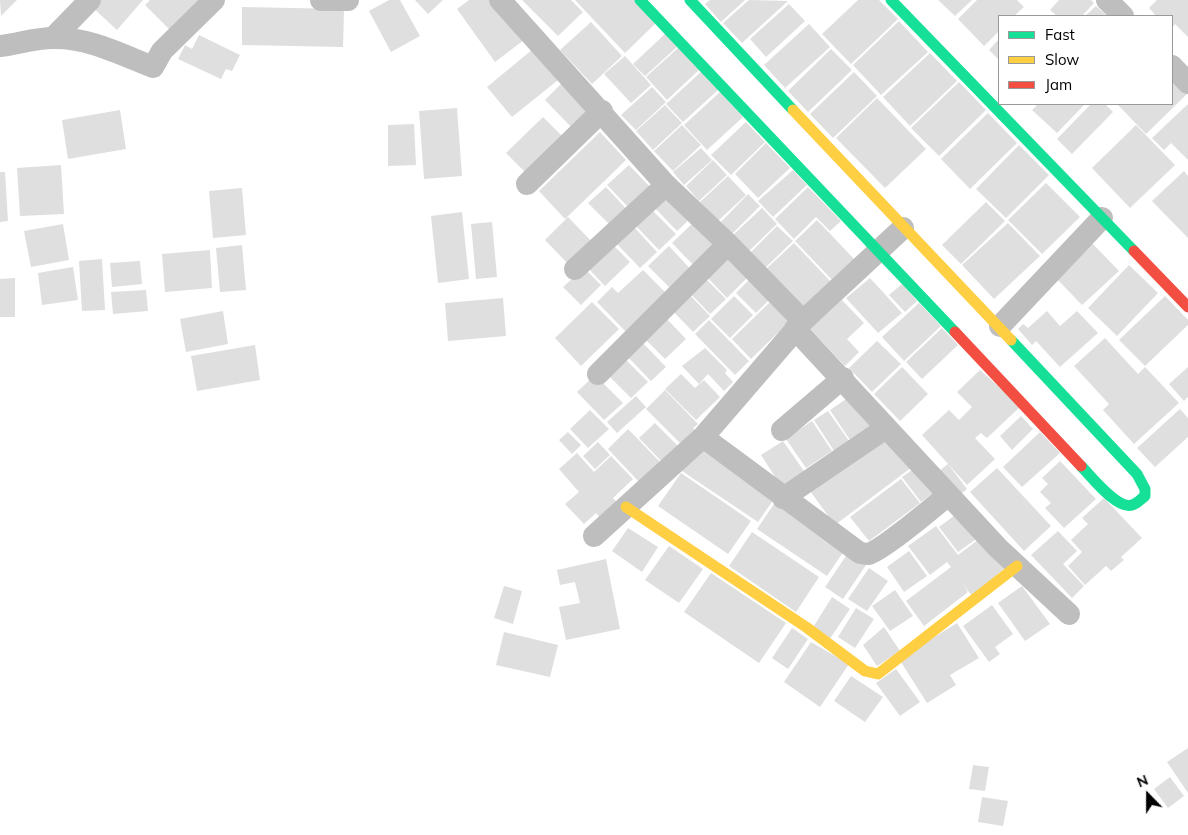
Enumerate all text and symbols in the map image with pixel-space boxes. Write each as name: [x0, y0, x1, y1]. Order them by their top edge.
legend: [998, 15, 1173, 105]
text: Fast: [1045, 25, 1075, 44]
text: Slow: [1045, 50, 1079, 69]
text: Jam: [1045, 75, 1072, 94]
north arrow: [1123, 770, 1173, 820]
text: N: [1134, 771, 1151, 791]

